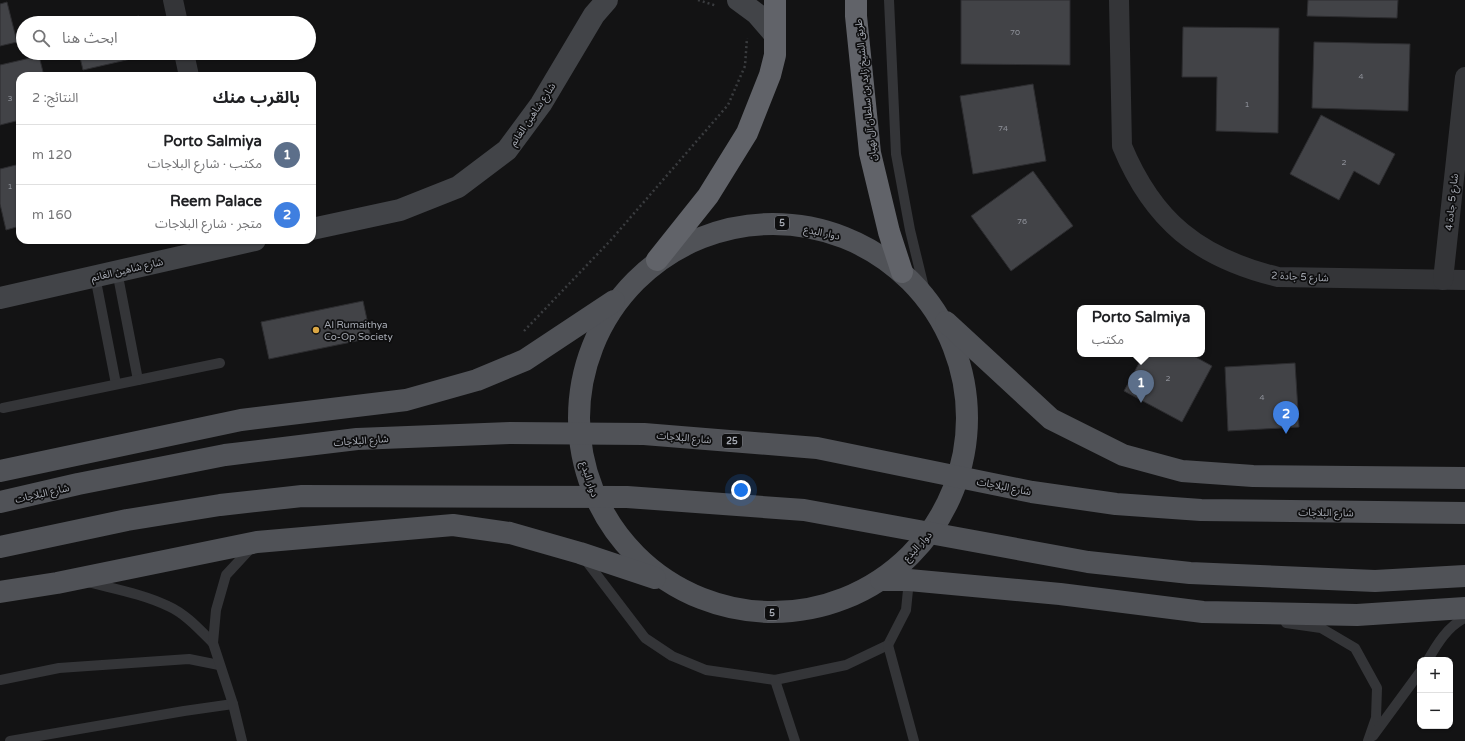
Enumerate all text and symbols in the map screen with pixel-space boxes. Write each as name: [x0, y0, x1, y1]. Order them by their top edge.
search box: [16, 16, 316, 60]
street label: طريق الشيخ زايد بن سلطان آل نهيان: [853, 18, 880, 162]
icon: search: [30, 27, 52, 49]
house number: 70: [1010, 28, 1020, 37]
text: ابحث هنا: [62, 29, 118, 47]
house number: 4: [1358, 72, 1364, 81]
street label: شارع شاهين الغانم: [507, 81, 559, 149]
text: بالقرب منك: [213, 87, 300, 108]
text: النتائج: 2: [32, 90, 78, 106]
house number: 3: [7, 94, 13, 103]
house number: 1: [1244, 100, 1250, 109]
house number: 74: [998, 124, 1008, 133]
text: Porto Salmiya: [163, 132, 262, 150]
text: 120 m: [32, 147, 72, 163]
text: 1: [283, 147, 291, 163]
text: مكتب · شارع البلاجات: [148, 156, 262, 172]
house number: 2: [1341, 158, 1347, 167]
street label: شارع 5 جادة 4: [1443, 173, 1462, 231]
house number: 1: [7, 182, 13, 191]
text: Reem Palace: [170, 192, 262, 210]
text: 160 m: [32, 207, 72, 223]
text: 2: [283, 207, 291, 223]
text: متجر · شارع البلاجات: [155, 216, 262, 232]
road number: 5: [775, 216, 789, 230]
house number: 76: [1017, 217, 1027, 226]
street label: دوار البدع: [802, 223, 841, 244]
street label: شارع شاهين الغانم: [90, 256, 165, 285]
street label: شارع 5 جادة 2: [1271, 270, 1329, 286]
popup: [1077, 305, 1205, 357]
text: Porto Salmiya: [1092, 308, 1190, 326]
place label: Al Rumaithya Co-Op Society: [324, 319, 393, 343]
marker: Al Rumaithya Co-Op Society: [311, 325, 321, 335]
text: مكتب: [1092, 332, 1124, 348]
pin: 1: [1128, 370, 1154, 403]
house number: 2: [1165, 374, 1171, 383]
house number: 4: [1259, 393, 1265, 402]
pin: 2: [1273, 401, 1299, 434]
street label: شارع البلاجات: [656, 430, 712, 447]
street label: شارع البلاجات: [333, 433, 389, 450]
road number: 25: [722, 434, 742, 448]
street label: دوار البدع: [577, 460, 600, 499]
street label: شارع البلاجات: [975, 476, 1032, 499]
your location: [731, 480, 751, 500]
street label: شارع البلاجات: [14, 482, 71, 507]
street label: شارع البلاجات: [1298, 507, 1354, 520]
street label: دوار البدع: [901, 529, 936, 565]
road number: 5: [765, 606, 779, 620]
map controls: [1417, 657, 1453, 729]
button: +: [1417, 657, 1453, 693]
button: −: [1417, 693, 1453, 729]

